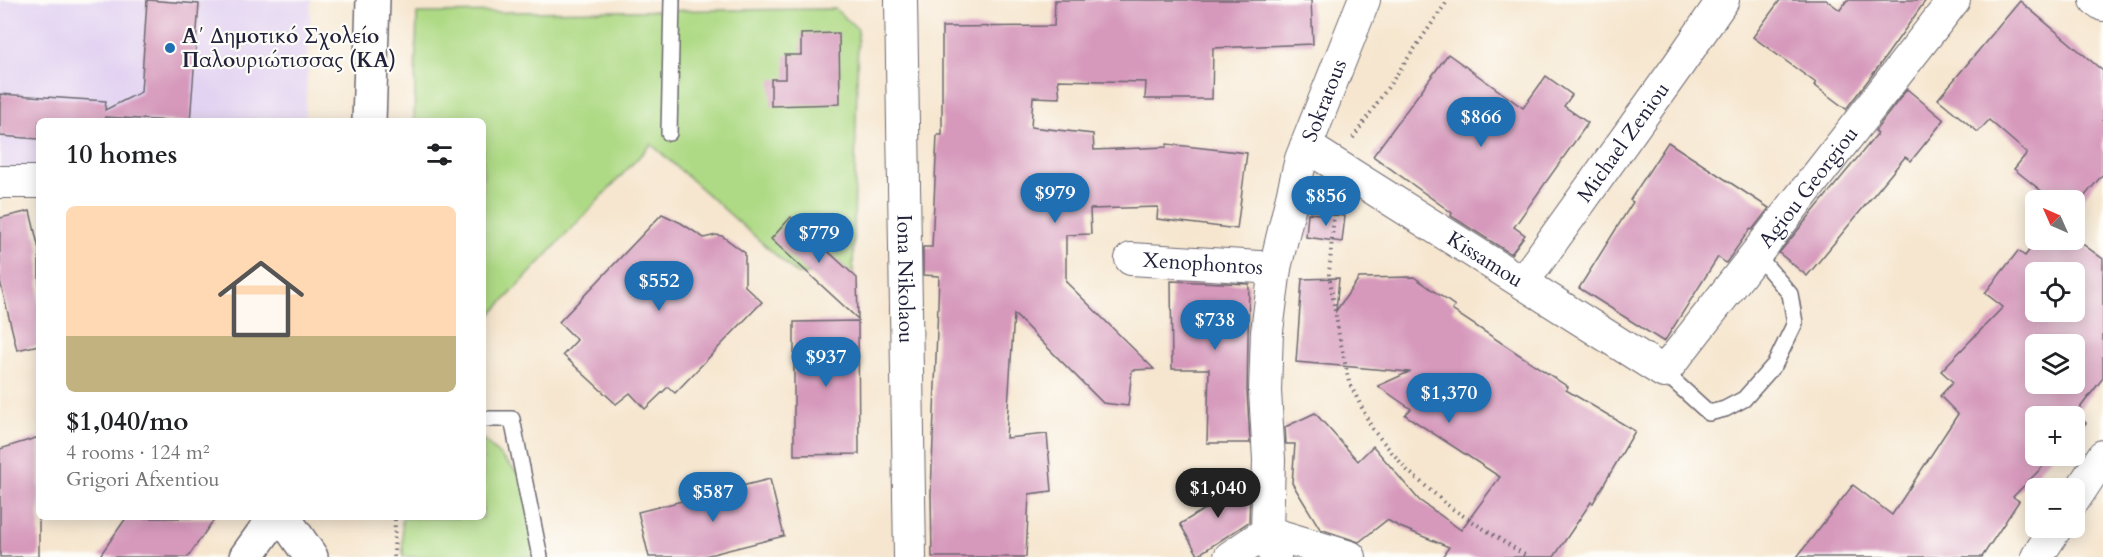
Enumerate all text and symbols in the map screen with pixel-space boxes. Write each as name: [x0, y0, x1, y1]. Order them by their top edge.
place label: Α΄ Δημοτικό Σχολείο Παλουριώτισσας (ΚΑ): [182, 22, 396, 75]
marker: Α΄ Δημοτικό Σχολείο Παλουριώτισσας (ΚΑ): [163, 41, 177, 55]
street label: Sokratous: [1295, 55, 1354, 146]
street label: Michael Zeniou: [1570, 76, 1677, 208]
pin: $866: [1445, 97, 1517, 148]
text: $866: [1461, 103, 1501, 130]
street label: Agiou Georgiou: [1752, 120, 1865, 254]
text: 10 homes: [66, 137, 177, 172]
icon: filters: [423, 138, 456, 171]
pin: $979: [1019, 173, 1091, 224]
pin: $856: [1290, 176, 1362, 227]
text: $979: [1035, 179, 1075, 206]
text: $856: [1306, 182, 1346, 209]
north arrow: [2025, 190, 2085, 250]
map controls: [2025, 190, 2085, 538]
pin: $779: [783, 213, 855, 264]
street label: Iona Nikolaou: [889, 214, 921, 344]
text: $779: [799, 219, 839, 246]
street label: Kissamou: [1441, 225, 1529, 295]
icon: home: [207, 245, 315, 353]
street label: Xenophontos: [1142, 246, 1264, 282]
pin: $552: [623, 261, 695, 312]
button: locate: [2025, 262, 2085, 322]
text: $552: [639, 267, 679, 294]
pin: $738: [1179, 300, 1251, 351]
text: $738: [1195, 306, 1235, 333]
button: layers: [2025, 334, 2085, 394]
pin: $937: [790, 337, 862, 388]
text: $937: [806, 343, 846, 370]
pin: $1,370: [1400, 373, 1498, 424]
text: $1,370: [1420, 379, 1478, 406]
text: $1,040/mo: [66, 404, 189, 439]
button: +: [2025, 406, 2085, 466]
text: 4 rooms · 124 m²: [66, 439, 210, 466]
text: Grigori Afxentiou: [66, 466, 220, 493]
pin: $1,040: [1169, 468, 1267, 519]
pin: $587: [677, 472, 749, 523]
text: $1,040: [1189, 474, 1247, 501]
text: $587: [693, 478, 733, 505]
button: −: [2025, 478, 2085, 538]

